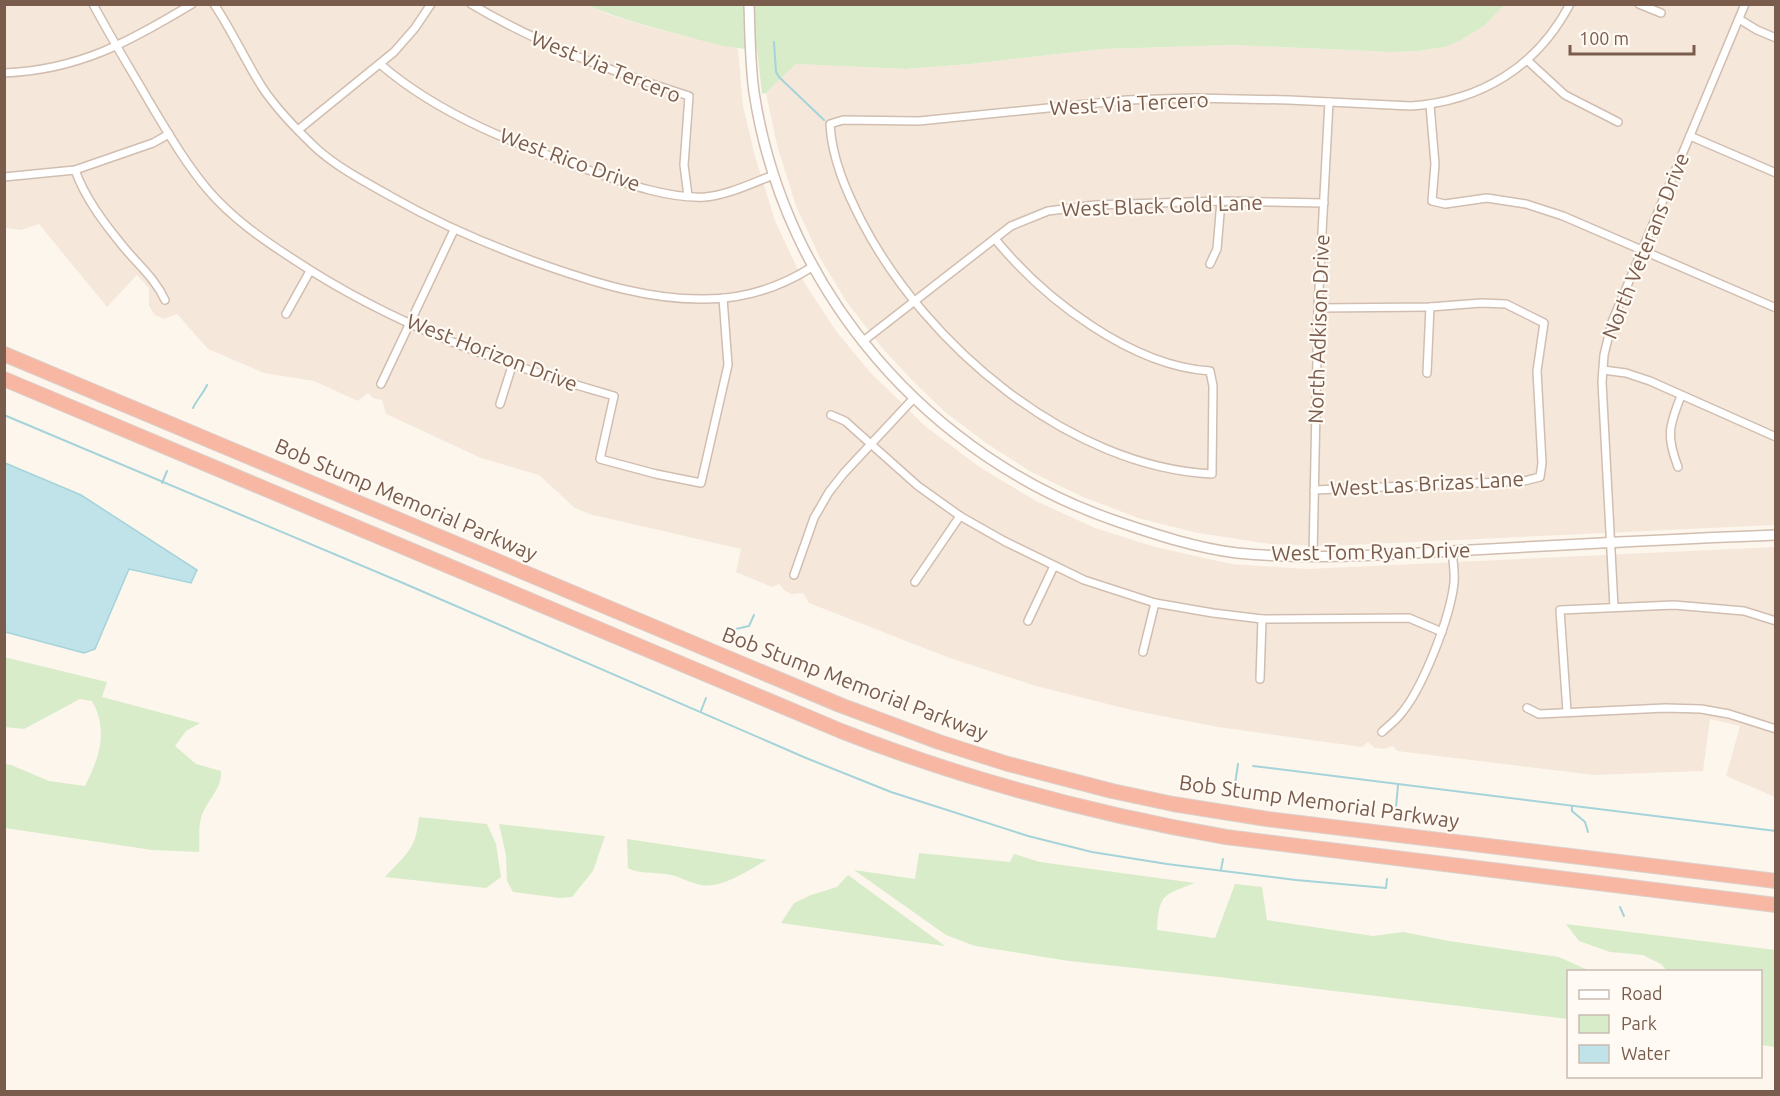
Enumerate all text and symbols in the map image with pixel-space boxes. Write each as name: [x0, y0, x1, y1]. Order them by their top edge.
scale bar: [1570, 18, 1694, 56]
street label: West Via Tercero: [528, 25, 685, 107]
text: 100 m: [1579, 28, 1629, 48]
street label: West Via Tercero: [1049, 87, 1209, 119]
street label: West Rico Drive: [497, 123, 644, 196]
street label: North Veterans Drive: [1597, 149, 1693, 342]
street label: West Black Gold Lane: [1061, 189, 1263, 221]
street label: North Adkison Drive: [1303, 234, 1333, 424]
street label: West Horizon Drive: [404, 308, 581, 396]
street label: Bob Stump Memorial Parkway: [272, 433, 541, 565]
street label: West Las Brizas Lane: [1329, 466, 1525, 500]
street label: West Tom Ryan Drive: [1271, 537, 1471, 565]
street label: Bob Stump Memorial Parkway: [719, 621, 992, 745]
street label: Bob Stump Memorial Parkway: [1178, 769, 1461, 833]
legend: [1567, 970, 1762, 1078]
text: Road: [1621, 983, 1663, 1003]
text: Park: [1621, 1013, 1657, 1033]
text: Water: [1621, 1043, 1671, 1063]

